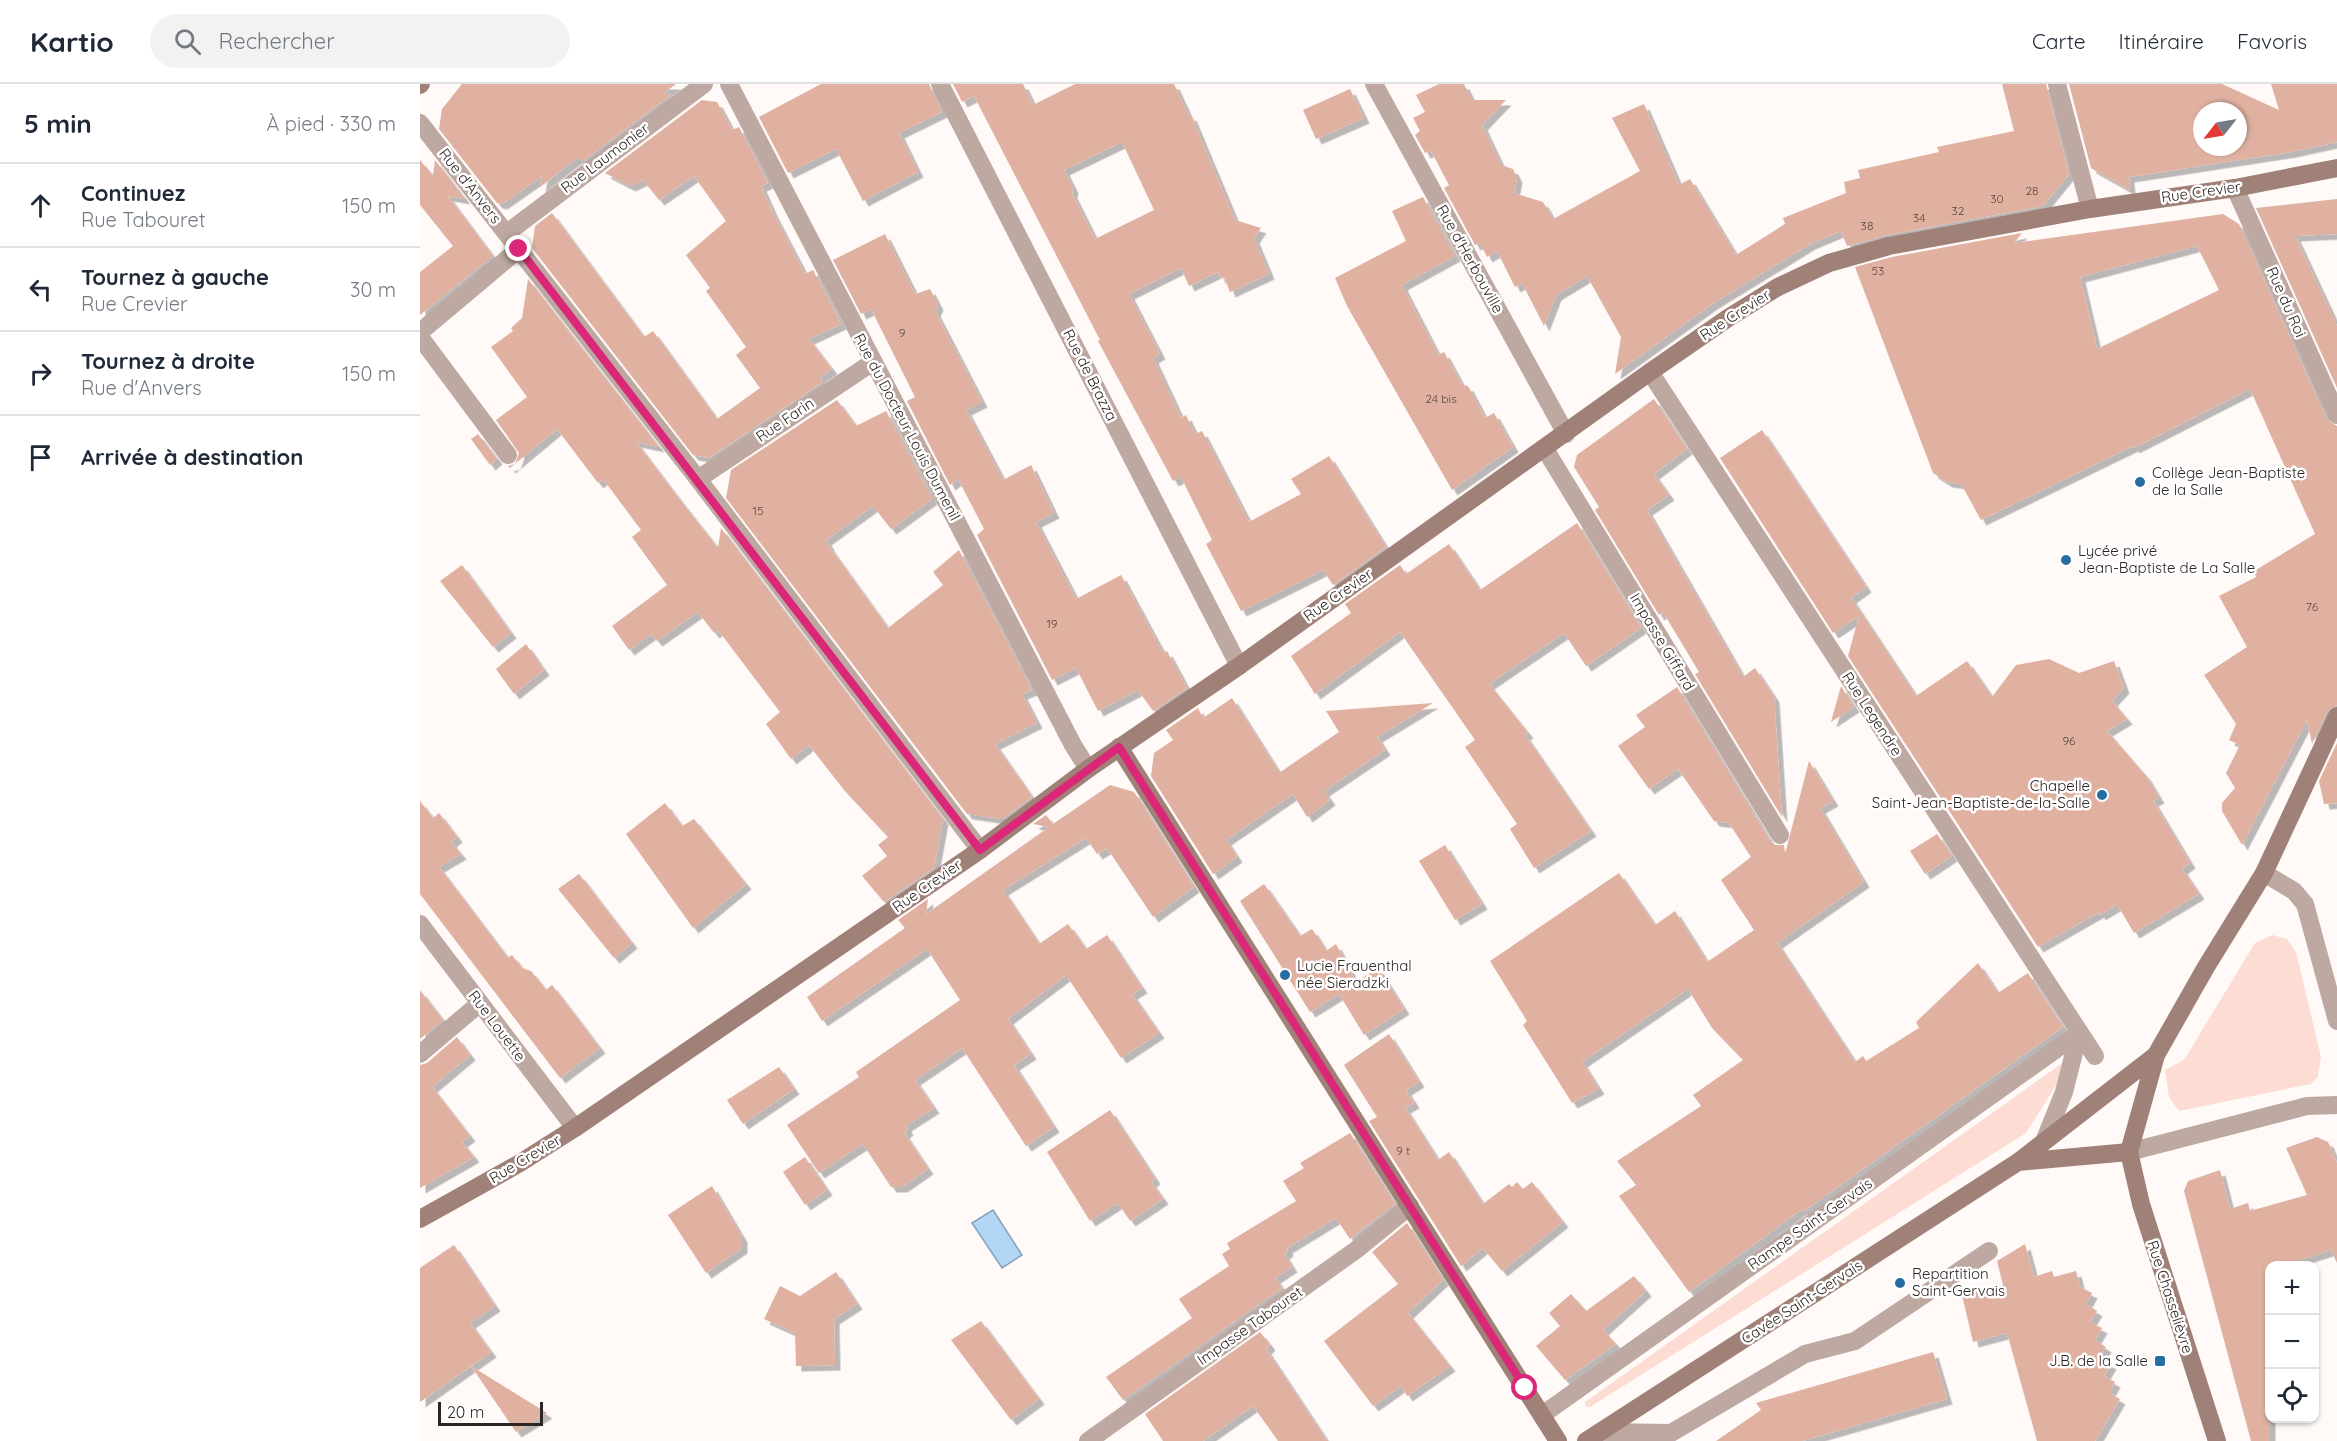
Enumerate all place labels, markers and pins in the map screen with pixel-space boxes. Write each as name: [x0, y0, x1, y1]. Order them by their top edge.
place label: Collège Jean-Baptiste de la Salle: [2152, 463, 2305, 499]
marker: Collège Jean-Baptiste de la Salle: [2133, 475, 2147, 489]
place label: Lycée privé Jean-Baptiste de La Salle: [2078, 541, 2255, 577]
marker: Lycée privé Jean-Baptiste de La Salle: [2059, 553, 2073, 567]
place label: Chapelle Saint-Jean-Baptiste-de-la-Salle: [1872, 776, 2090, 812]
marker: Chapelle Saint-Jean-Baptiste-de-la-Salle: [2095, 788, 2109, 802]
place label: Lucie Frauenthal née Sieradzki: [1297, 956, 1412, 992]
marker: Lucie Frauenthal née Sieradzki: [1278, 968, 1292, 982]
place label: Repartition Saint-Gervais: [1912, 1264, 2005, 1300]
marker: Repartition Saint-Gervais: [1893, 1276, 1907, 1290]
place label: J.B. de la Salle: [2049, 1351, 2148, 1370]
marker: J.B. de la Salle: [2153, 1354, 2167, 1368]

